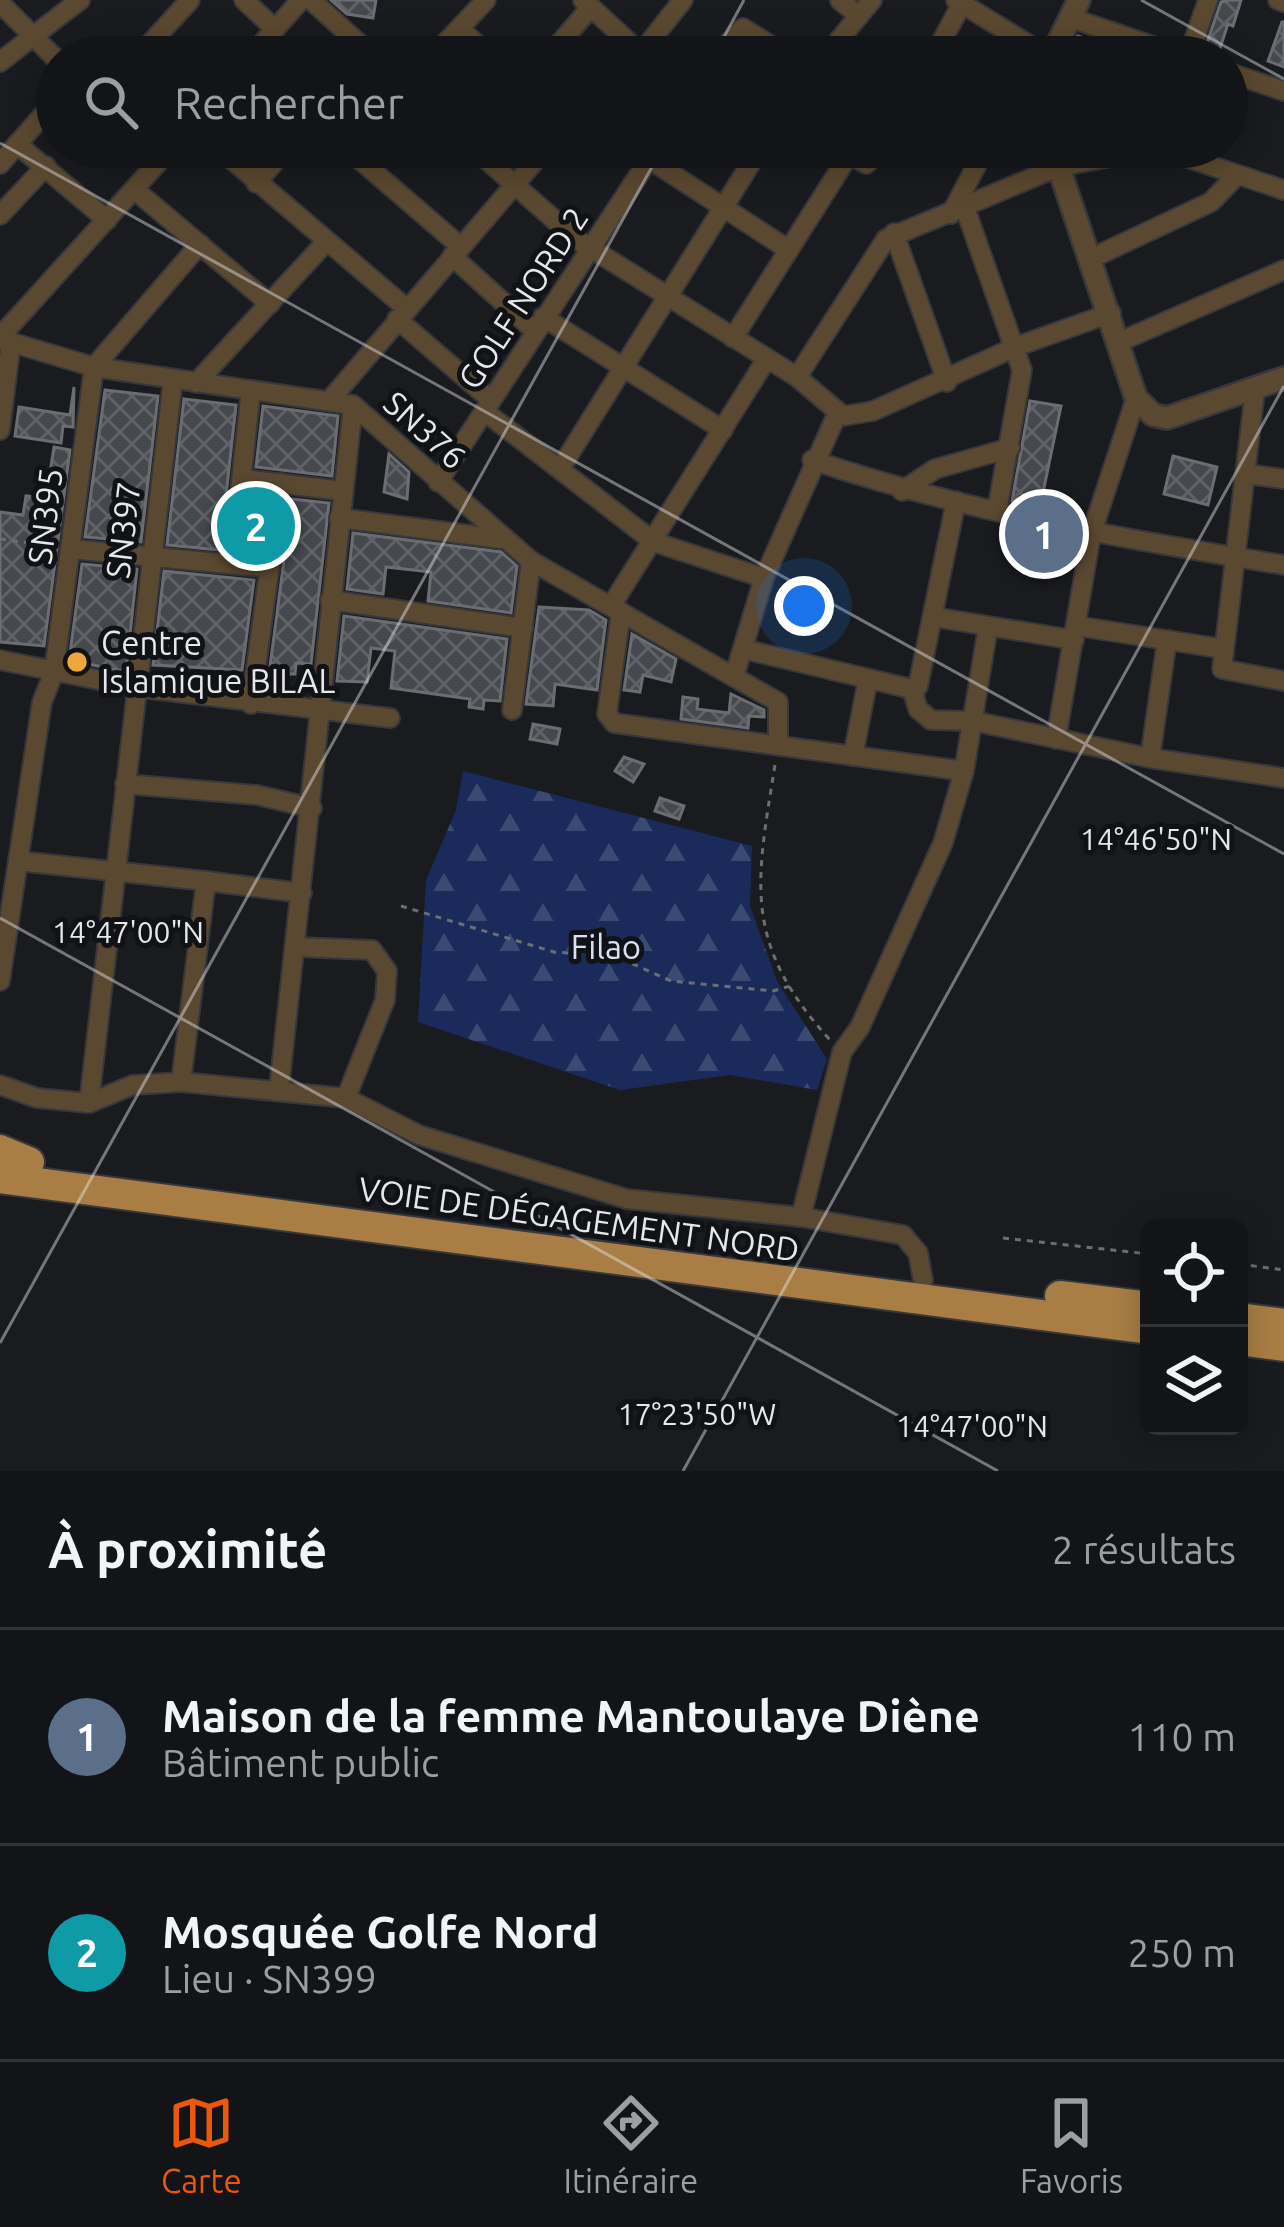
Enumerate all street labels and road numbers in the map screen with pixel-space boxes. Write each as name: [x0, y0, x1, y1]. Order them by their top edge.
street label: GOLF NORD 2: [450, 200, 595, 395]
street label: SN376: [377, 384, 474, 476]
street label: SN395: [20, 466, 69, 566]
street label: SN397: [98, 480, 147, 580]
street label: VOIE DE DÉGAGEMENT NORD: [356, 1167, 802, 1268]

